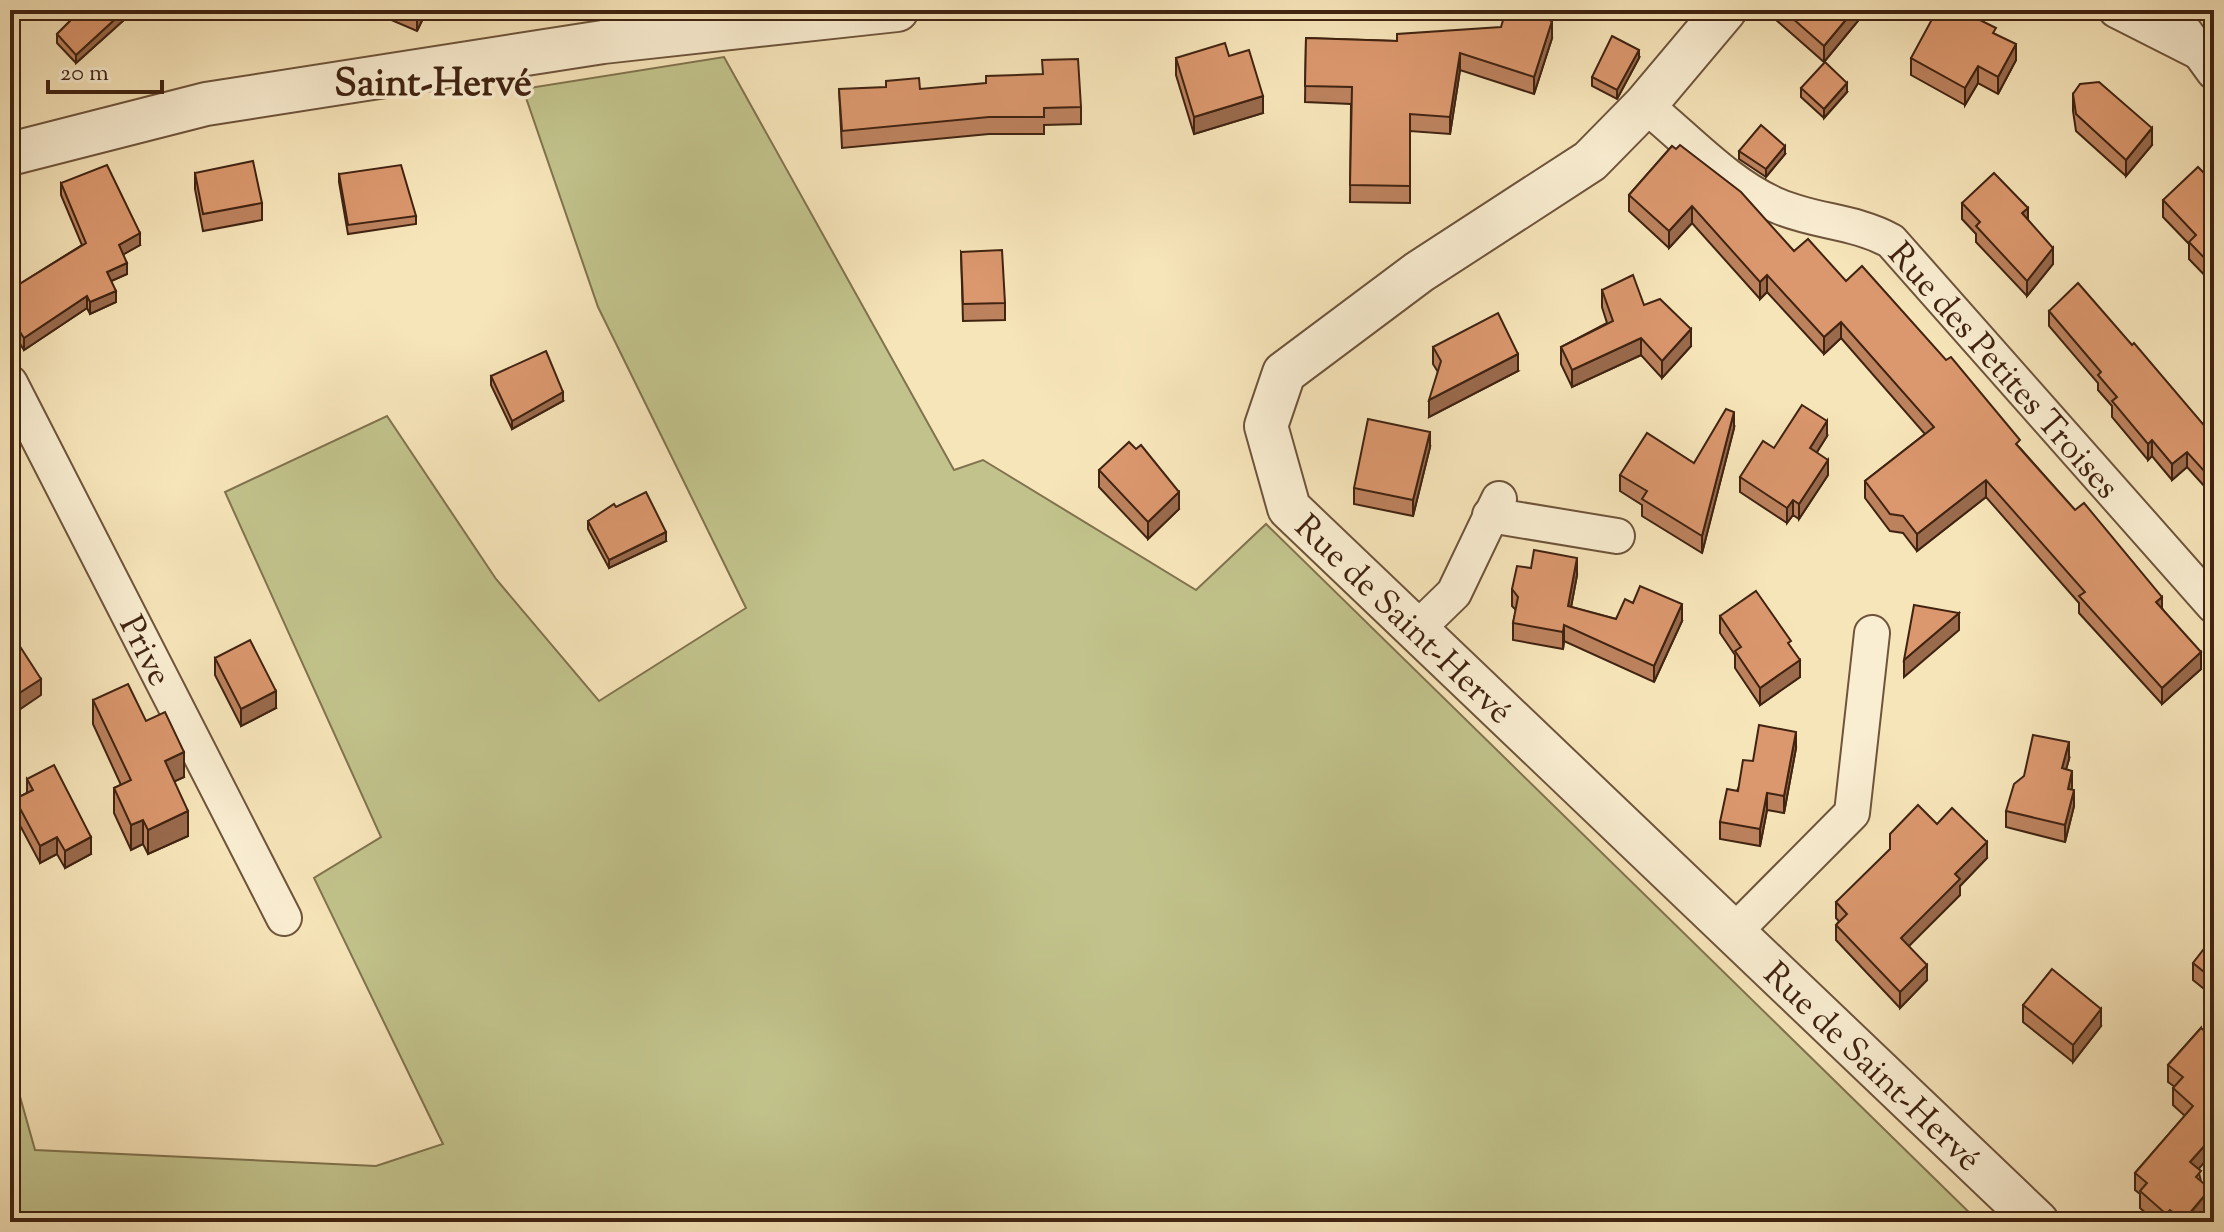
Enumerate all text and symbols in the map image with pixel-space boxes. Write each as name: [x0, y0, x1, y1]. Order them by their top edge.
scale bar: [48, 44, 162, 94]
text: 20 m: [60, 57, 109, 91]
district label: Saint-Hervé: [334, 59, 532, 113]
street label: Rue des Petites Troises: [1875, 233, 2129, 511]
street label: Rue de Saint-Hervé: [1282, 505, 1522, 737]
street label: Prive: [105, 608, 182, 696]
street label: Rue de Saint-Hervé: [1751, 952, 1991, 1184]

